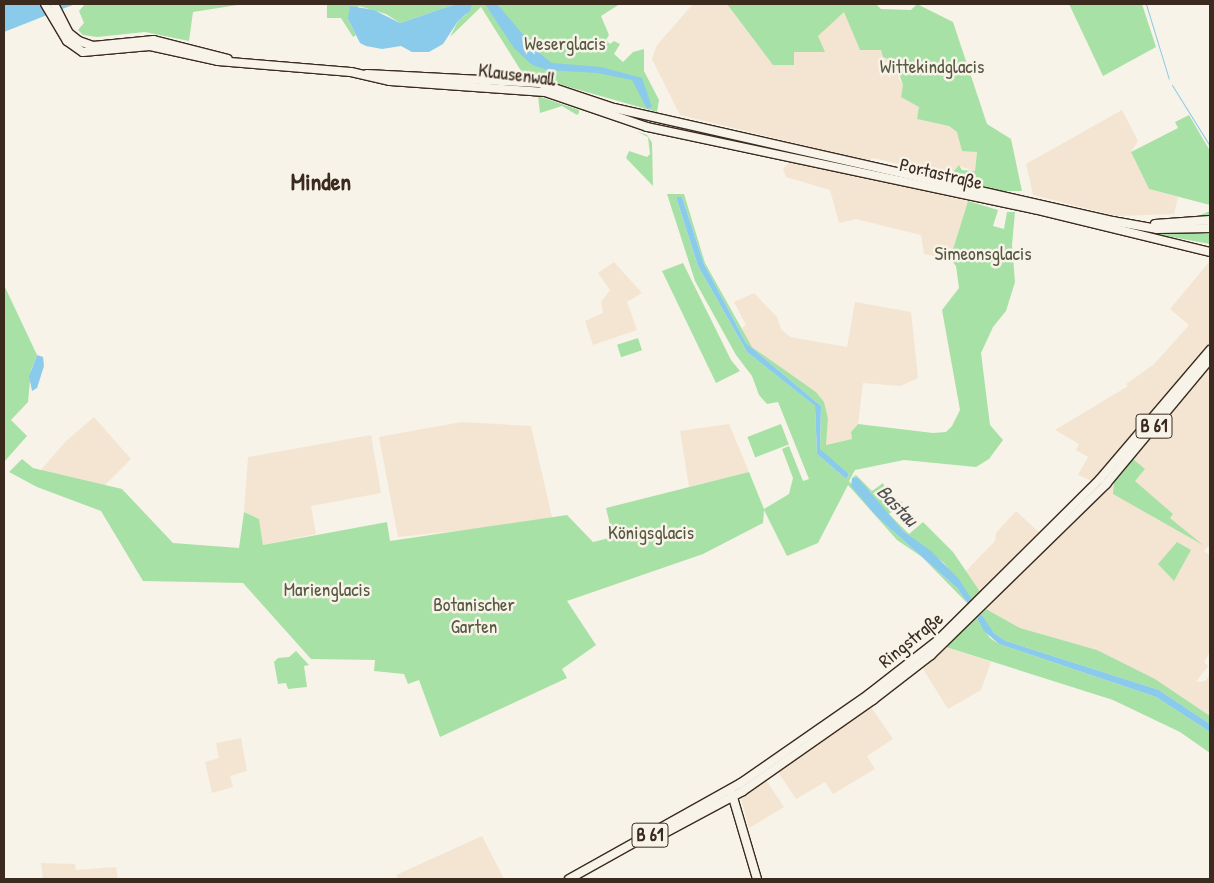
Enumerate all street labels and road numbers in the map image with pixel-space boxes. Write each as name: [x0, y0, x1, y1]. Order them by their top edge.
street label: Klausenwall: [477, 59, 557, 91]
street label: Portastraße: [897, 153, 985, 195]
road number: B 61: [1135, 411, 1173, 442]
street label: Ringstraße: [874, 607, 948, 673]
road number: B 61: [631, 820, 669, 850]

